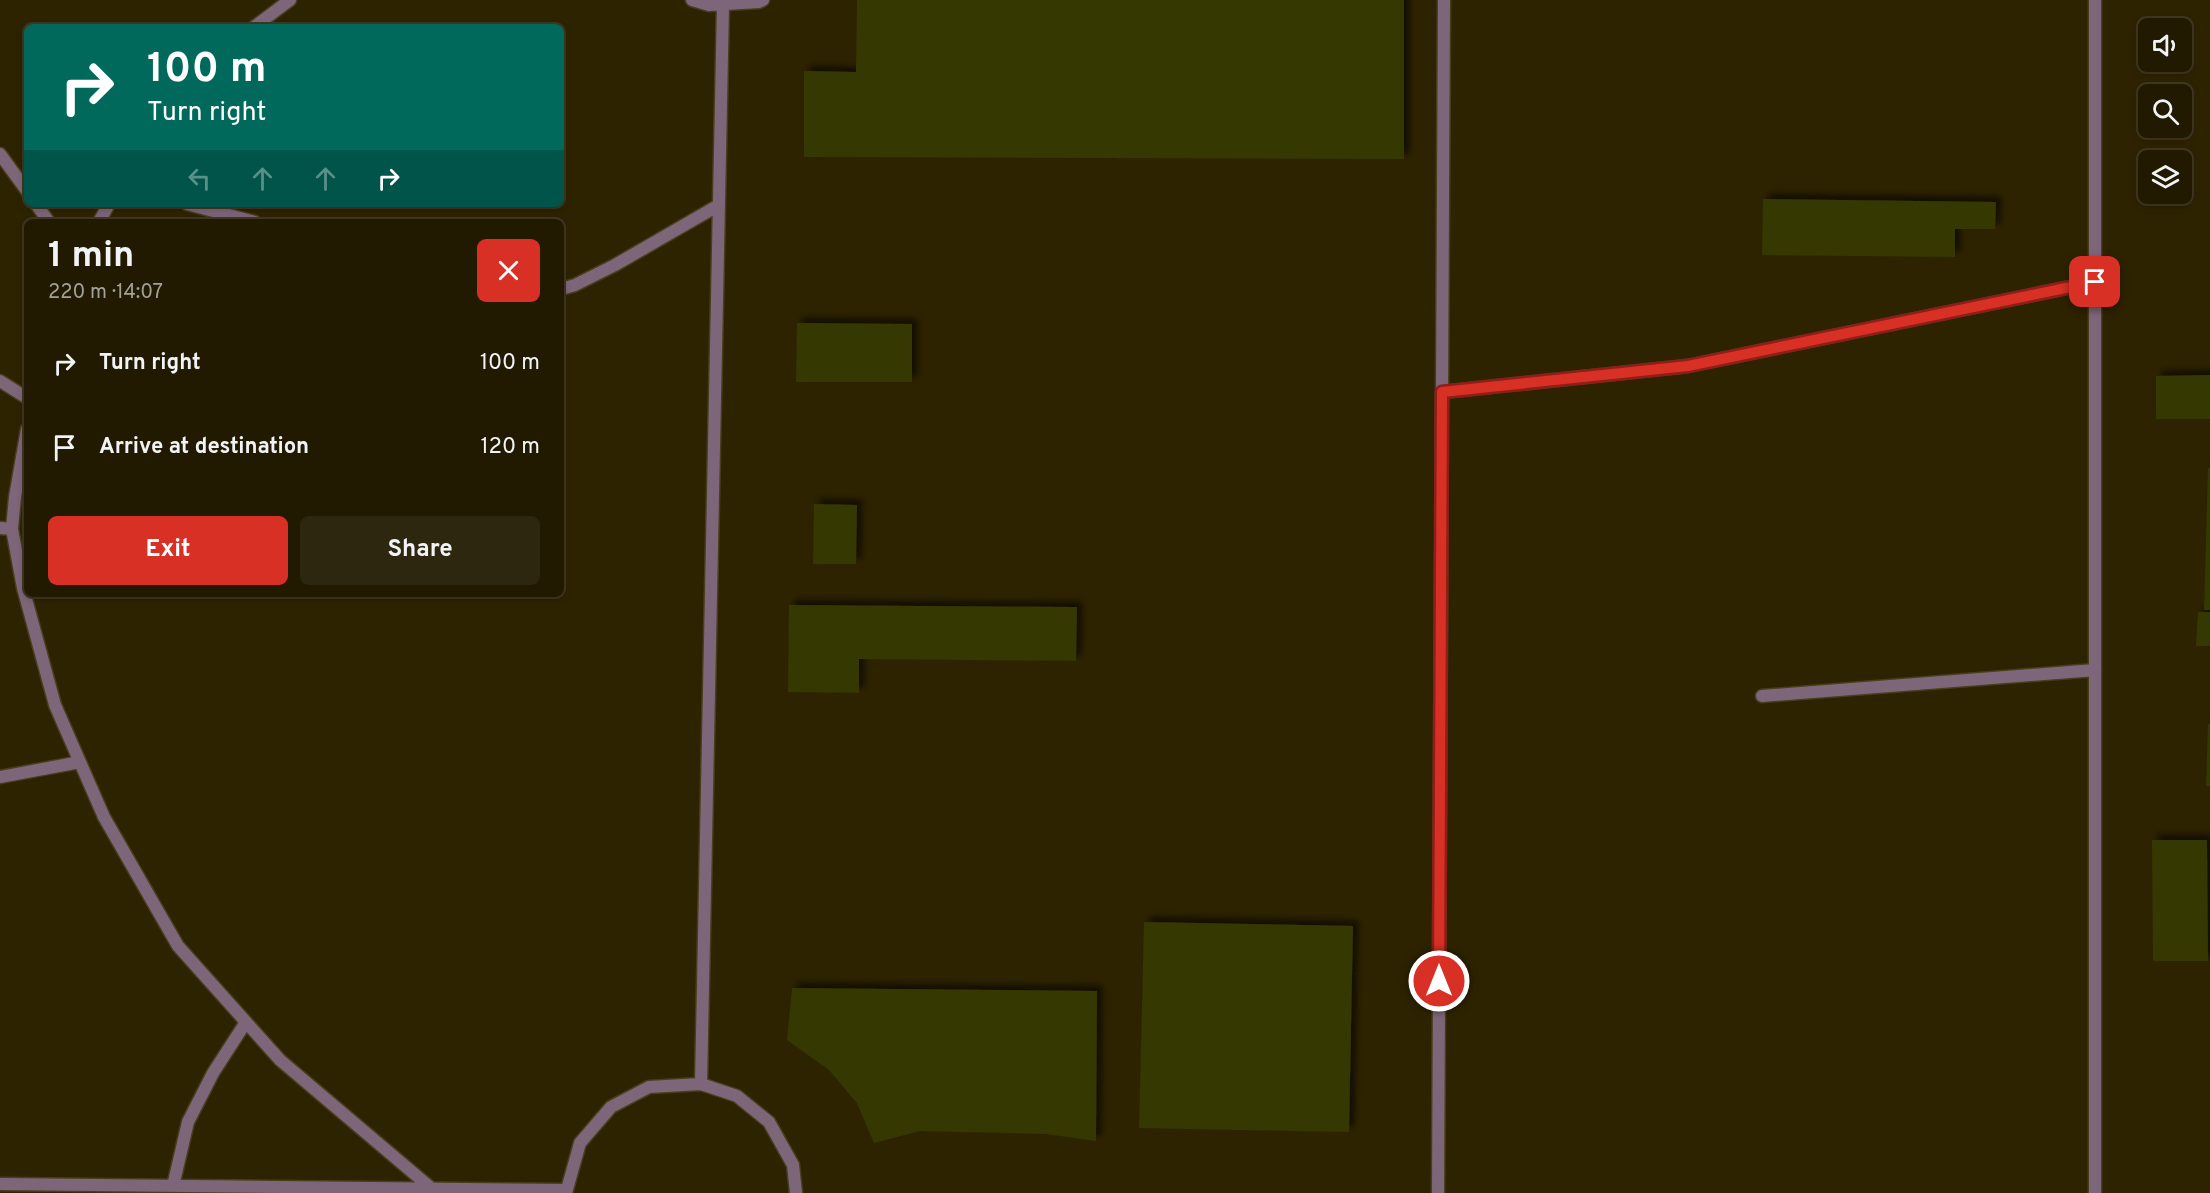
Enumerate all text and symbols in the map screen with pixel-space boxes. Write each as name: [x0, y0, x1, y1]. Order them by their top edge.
map controls: [2138, 18, 2192, 204]
button: sound: [2138, 18, 2192, 72]
text: 100 m: [147, 44, 266, 97]
icon: right: [48, 48, 126, 126]
button: search: [2138, 84, 2192, 138]
text: Turn right: [147, 96, 266, 130]
button: layers: [2138, 150, 2192, 204]
icon: left: [183, 162, 216, 195]
icon: ahead: [246, 162, 279, 195]
icon: ahead: [309, 162, 342, 195]
icon: right: [372, 162, 405, 195]
text: 1 min: [48, 234, 134, 280]
button: close: [477, 239, 540, 302]
pin: [2069, 256, 2120, 307]
icon: arrive: [2078, 265, 2111, 298]
text: 220 m · 14:07: [48, 280, 163, 306]
icon: right: [48, 347, 81, 380]
text: Turn right: [99, 350, 201, 377]
text: 100 m: [480, 350, 540, 377]
icon: arrive: [48, 431, 81, 464]
text: Arrive at destination: [99, 434, 309, 461]
text: 120 m: [480, 434, 540, 461]
button: Exit: [48, 516, 288, 585]
button: Share: [300, 516, 540, 585]
position arrow: [1407, 949, 1471, 1013]

